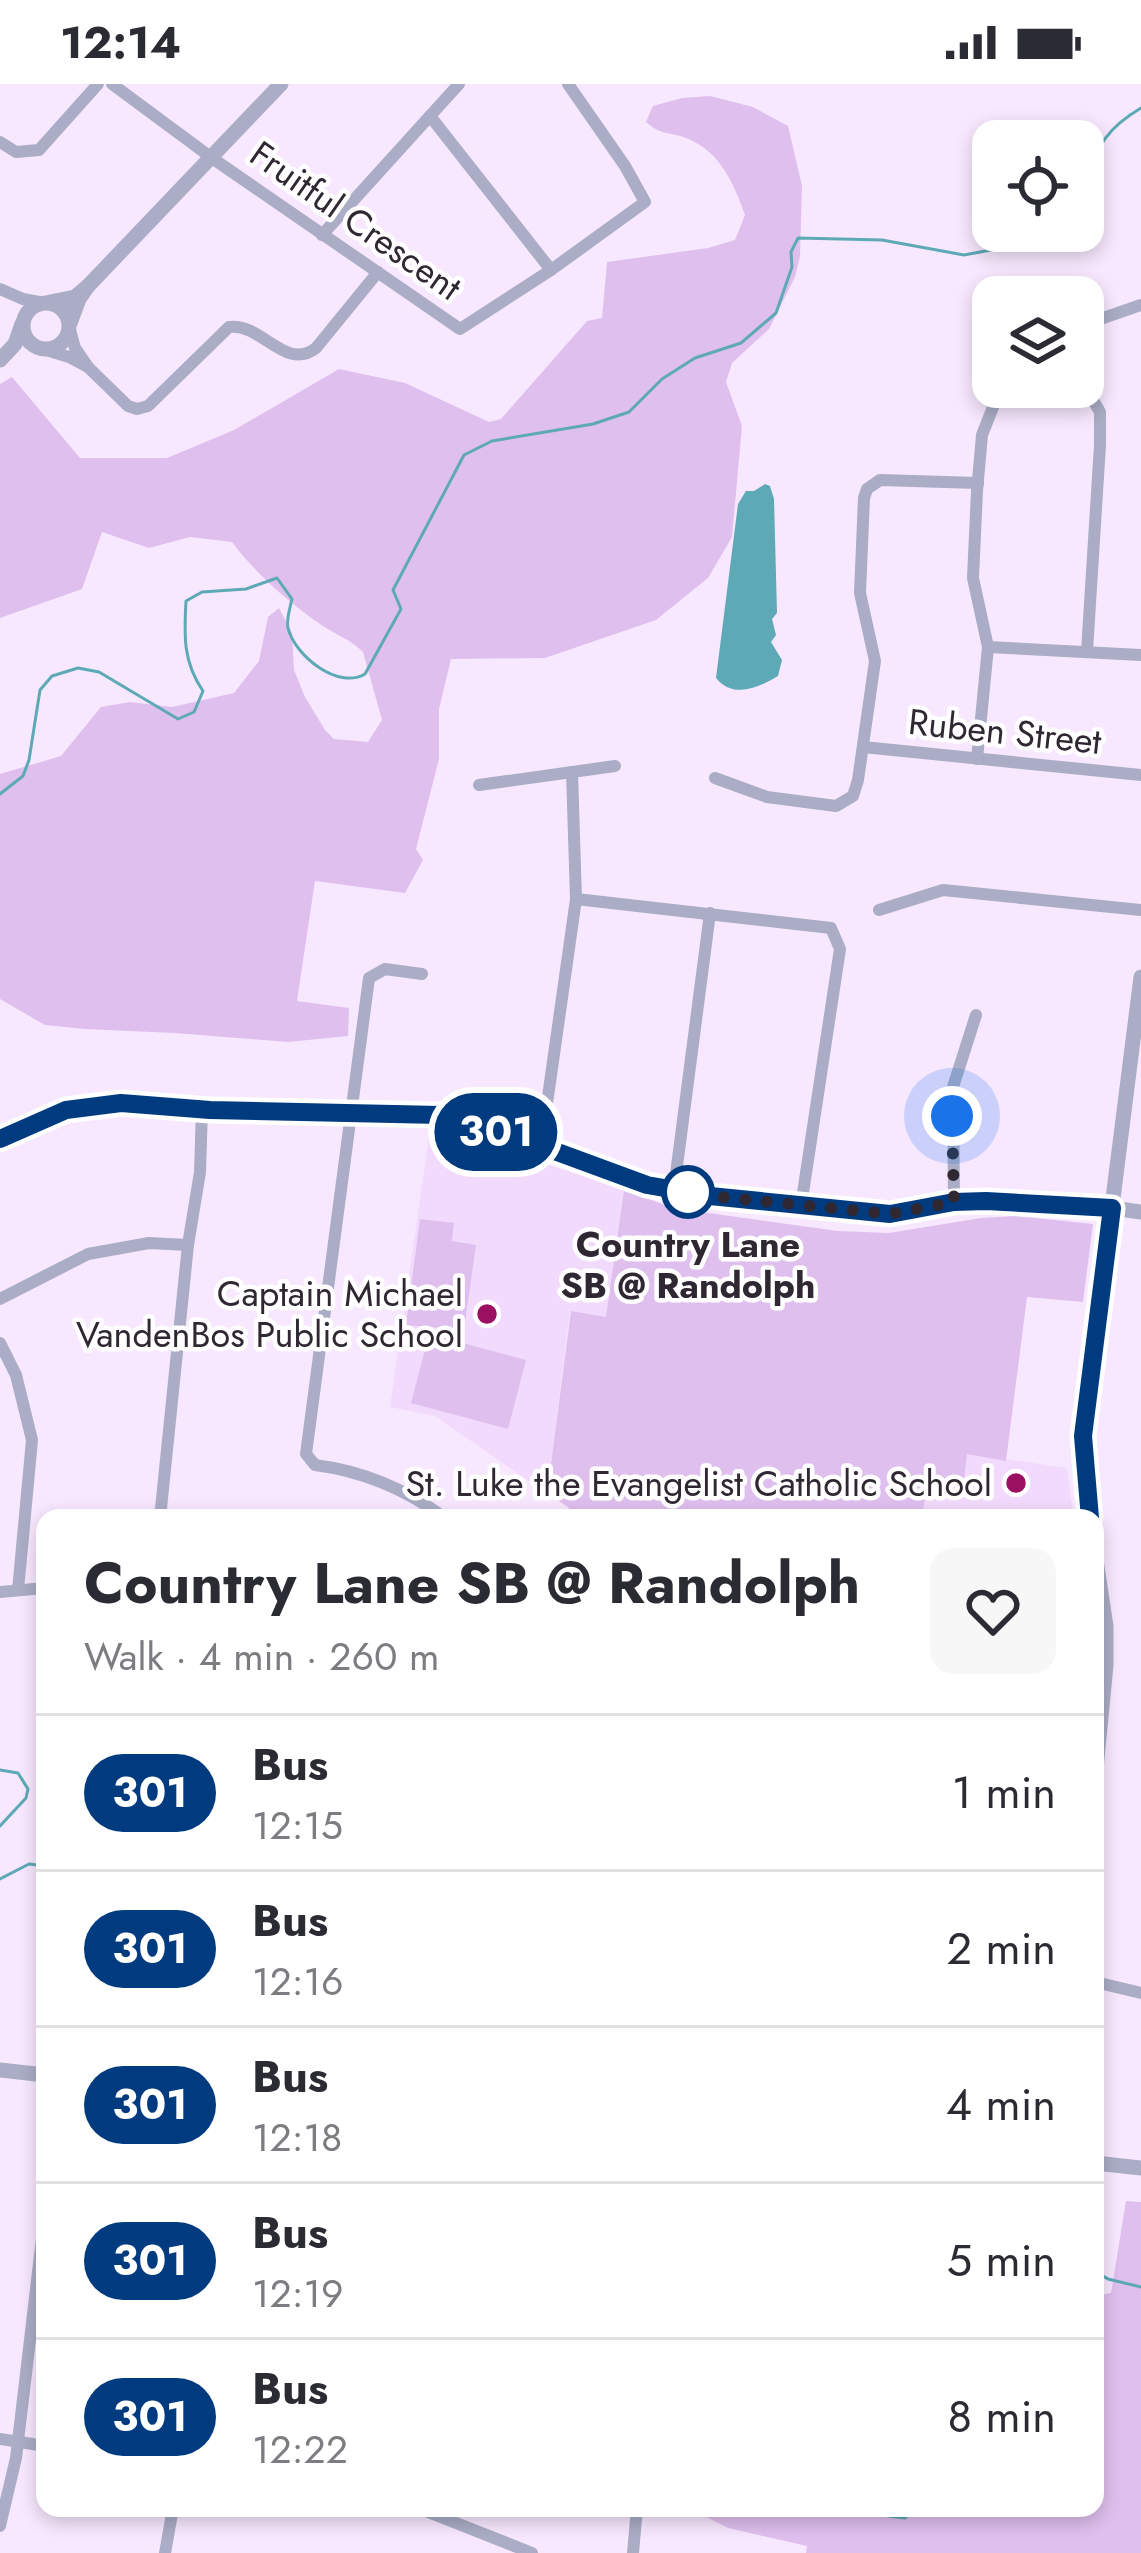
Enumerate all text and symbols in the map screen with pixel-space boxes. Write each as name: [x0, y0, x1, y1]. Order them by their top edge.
text: 12:14: [60, 10, 181, 75]
map controls: [972, 120, 1104, 408]
button: locate: [972, 120, 1104, 252]
street label: Fruitful Crescent: [240, 128, 473, 313]
button: layers: [972, 276, 1104, 408]
street label: Ruben Street: [906, 695, 1104, 767]
your location: [922, 1086, 982, 1146]
line badge: 301: [427, 1093, 565, 1171]
text: 301: [458, 1101, 534, 1162]
marker: Country Lane SB @ Randolph: [663, 1167, 713, 1217]
place label: Country Lane SB @ Randolph: [561, 1218, 816, 1311]
place label: Captain Michael VandenBos Public School: [76, 1267, 463, 1360]
marker: Captain Michael VandenBos Public School: [474, 1301, 500, 1327]
place label: St. Luke the Evangelist Catholic School: [405, 1457, 992, 1509]
marker: St. Luke the Evangelist Catholic School: [1003, 1470, 1029, 1496]
text: Country Lane SB @ Randolph: [84, 1542, 860, 1624]
button: heart: [930, 1548, 1056, 1674]
text: Walk · 4 min · 260 m: [84, 1628, 439, 1685]
text: Bus: [252, 1732, 328, 1797]
text: 1 min: [952, 1760, 1056, 1825]
text: 301: [112, 1762, 188, 1823]
text: 12:15: [252, 1797, 343, 1854]
text: Bus: [252, 1888, 328, 1953]
text: 2 min: [946, 1916, 1056, 1981]
text: 301: [112, 1918, 188, 1979]
text: 12:16: [252, 1953, 343, 2010]
text: Bus: [252, 2044, 328, 2109]
text: 4 min: [946, 2072, 1056, 2137]
text: 301: [112, 2074, 188, 2135]
text: 12:18: [252, 2109, 342, 2166]
text: Bus: [252, 2200, 328, 2265]
text: 5 min: [947, 2228, 1056, 2293]
text: 301: [112, 2230, 188, 2291]
text: 12:19: [252, 2265, 343, 2322]
text: Bus: [252, 2356, 328, 2421]
text: 8 min: [948, 2384, 1056, 2449]
text: 301: [112, 2386, 188, 2447]
text: 12:22: [252, 2421, 348, 2478]

